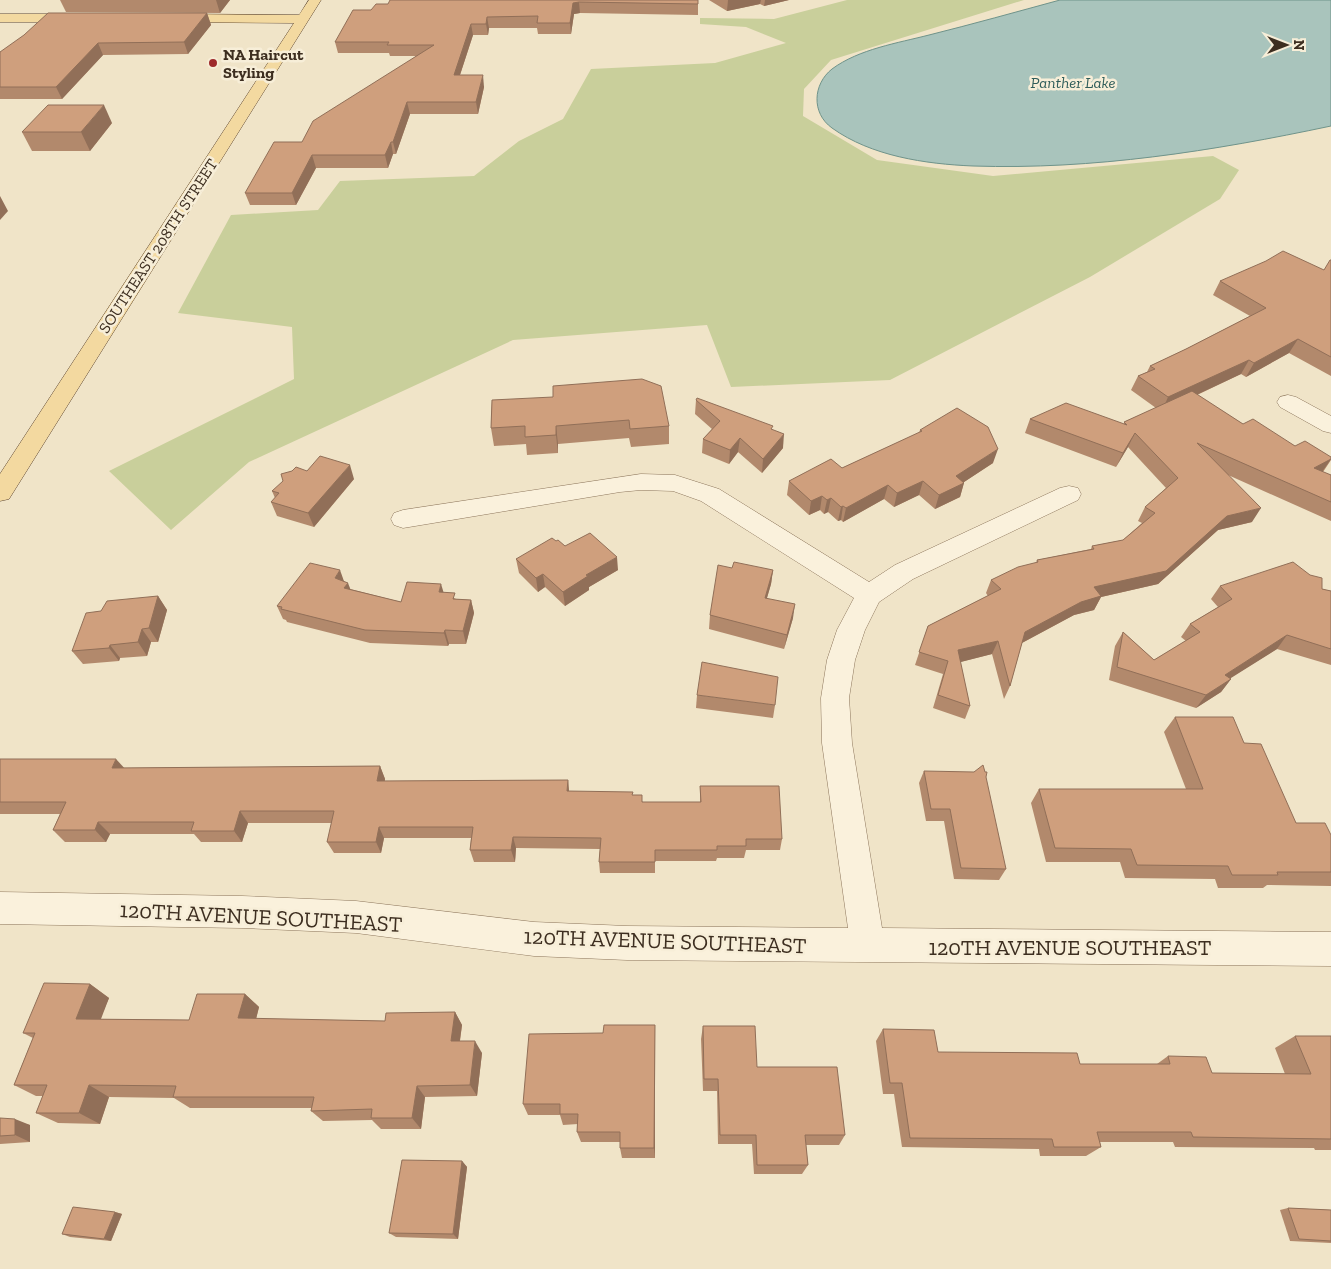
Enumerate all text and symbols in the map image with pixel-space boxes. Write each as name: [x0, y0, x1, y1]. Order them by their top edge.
north arrow: [1261, 20, 1311, 70]
text: N: [1290, 40, 1307, 51]
place label: NA Haircut Styling: [223, 45, 304, 82]
marker: NA Haircut Styling: [207, 57, 219, 69]
water label: Panther Lake: [1030, 73, 1116, 92]
street label: SOUTHEAST 208TH STREET: [95, 155, 222, 337]
street label: 120TH AVENUE SOUTHEAST: [119, 896, 403, 938]
street label: 120TH AVENUE SOUTHEAST: [523, 923, 807, 959]
street label: 120TH AVENUE SOUTHEAST: [929, 934, 1212, 961]

